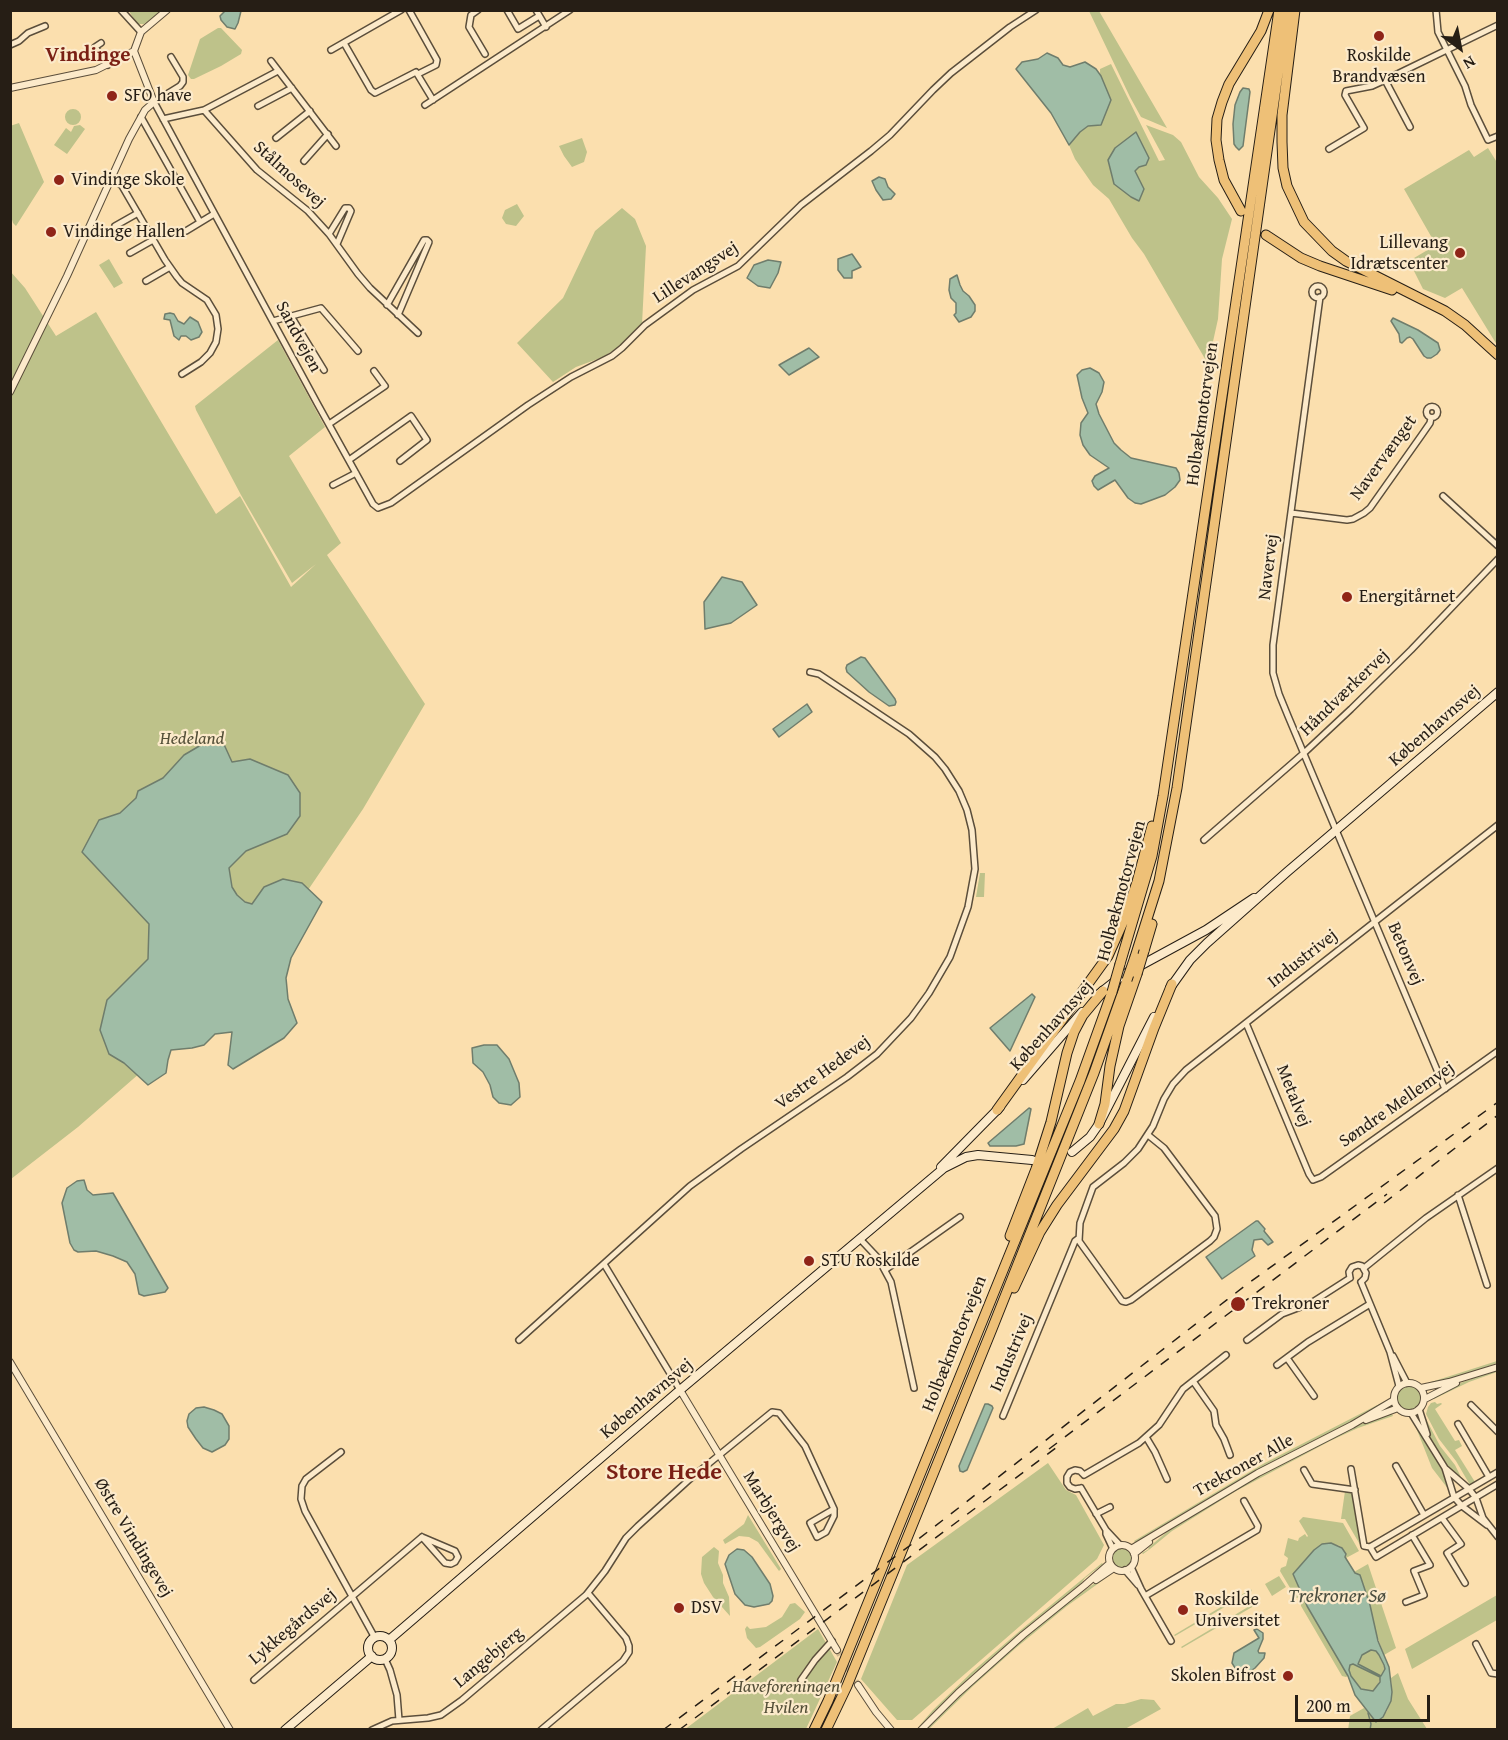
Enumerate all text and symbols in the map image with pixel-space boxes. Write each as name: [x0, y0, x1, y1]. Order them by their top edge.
north arrow: [1430, 18, 1490, 78]
marker: Roskilde Brandvæsen: [1372, 29, 1386, 43]
district label: Vindinge: [45, 43, 131, 69]
place label: Roskilde Brandvæsen: [1332, 45, 1426, 88]
text: N: [1459, 50, 1480, 76]
place label: SFO have: [124, 85, 192, 107]
marker: SFO have: [105, 89, 119, 103]
street label: Stålmosevej: [248, 137, 330, 213]
place label: Vindinge Skole: [71, 169, 184, 191]
marker: Vindinge Skole: [52, 173, 66, 187]
place label: Vindinge Hallen: [63, 221, 185, 243]
marker: Vindinge Hallen: [44, 225, 58, 239]
place label: Lillevang Idrætscenter: [1350, 232, 1448, 274]
street label: Lillevangsvej: [649, 237, 743, 309]
marker: Lillevang Idrætscenter: [1453, 246, 1467, 260]
street label: Sandvejen: [270, 298, 326, 376]
street label: Holbækmotorvejen: [1182, 341, 1224, 487]
street label: Navervænget: [1346, 411, 1422, 505]
street label: Navervej: [1254, 533, 1284, 601]
place label: Energitårnet: [1359, 586, 1455, 608]
marker: Energitårnet: [1340, 590, 1354, 604]
street label: Håndværkervej: [1296, 645, 1394, 741]
street label: Københavnsvej: [1385, 680, 1485, 772]
park label: Hedeland: [160, 728, 224, 750]
street label: Holbækmotorvejen: [1093, 818, 1151, 964]
street label: Betonvej: [1382, 919, 1428, 989]
street label: Industrivej: [1264, 925, 1342, 993]
street label: Københavnsvej: [1006, 976, 1098, 1076]
street label: Vestre Hedevej: [771, 1031, 875, 1115]
street label: Søndre Mellemvej: [1335, 1057, 1459, 1153]
street label: Metalvej: [1271, 1062, 1315, 1130]
place label: STU Roskilde: [821, 1250, 920, 1272]
marker: STU Roskilde: [802, 1254, 816, 1268]
street label: Holbækmotorvejen: [918, 1273, 992, 1415]
place label: Trekroner: [1252, 1293, 1329, 1315]
marker: Trekroner: [1229, 1295, 1247, 1313]
street label: Industrivej: [986, 1311, 1038, 1395]
street label: Københavnsvej: [596, 1354, 698, 1444]
street label: Trekroner Alle: [1190, 1430, 1298, 1502]
district label: Store Hede: [606, 1459, 722, 1487]
street label: Marbjergvej: [738, 1467, 804, 1557]
street label: Østre Vindingevej: [89, 1475, 177, 1601]
street label: Lykkegårdsvej: [245, 1584, 341, 1670]
water label: Trekroner Sø: [1288, 1585, 1386, 1609]
place label: Roskilde Universitet: [1195, 1589, 1280, 1632]
place label: DSV: [691, 1597, 723, 1619]
marker: DSV: [672, 1601, 686, 1615]
marker: Roskilde Universitet: [1176, 1603, 1190, 1617]
street label: Langebjerg: [450, 1623, 528, 1693]
place label: Skolen Bifrost: [1171, 1665, 1276, 1687]
marker: Skolen Bifrost: [1281, 1669, 1295, 1683]
park label: Haveforeningen Hvilen: [732, 1676, 840, 1718]
scale bar: [1298, 1683, 1433, 1721]
text: 200 m: [1306, 1692, 1351, 1719]

